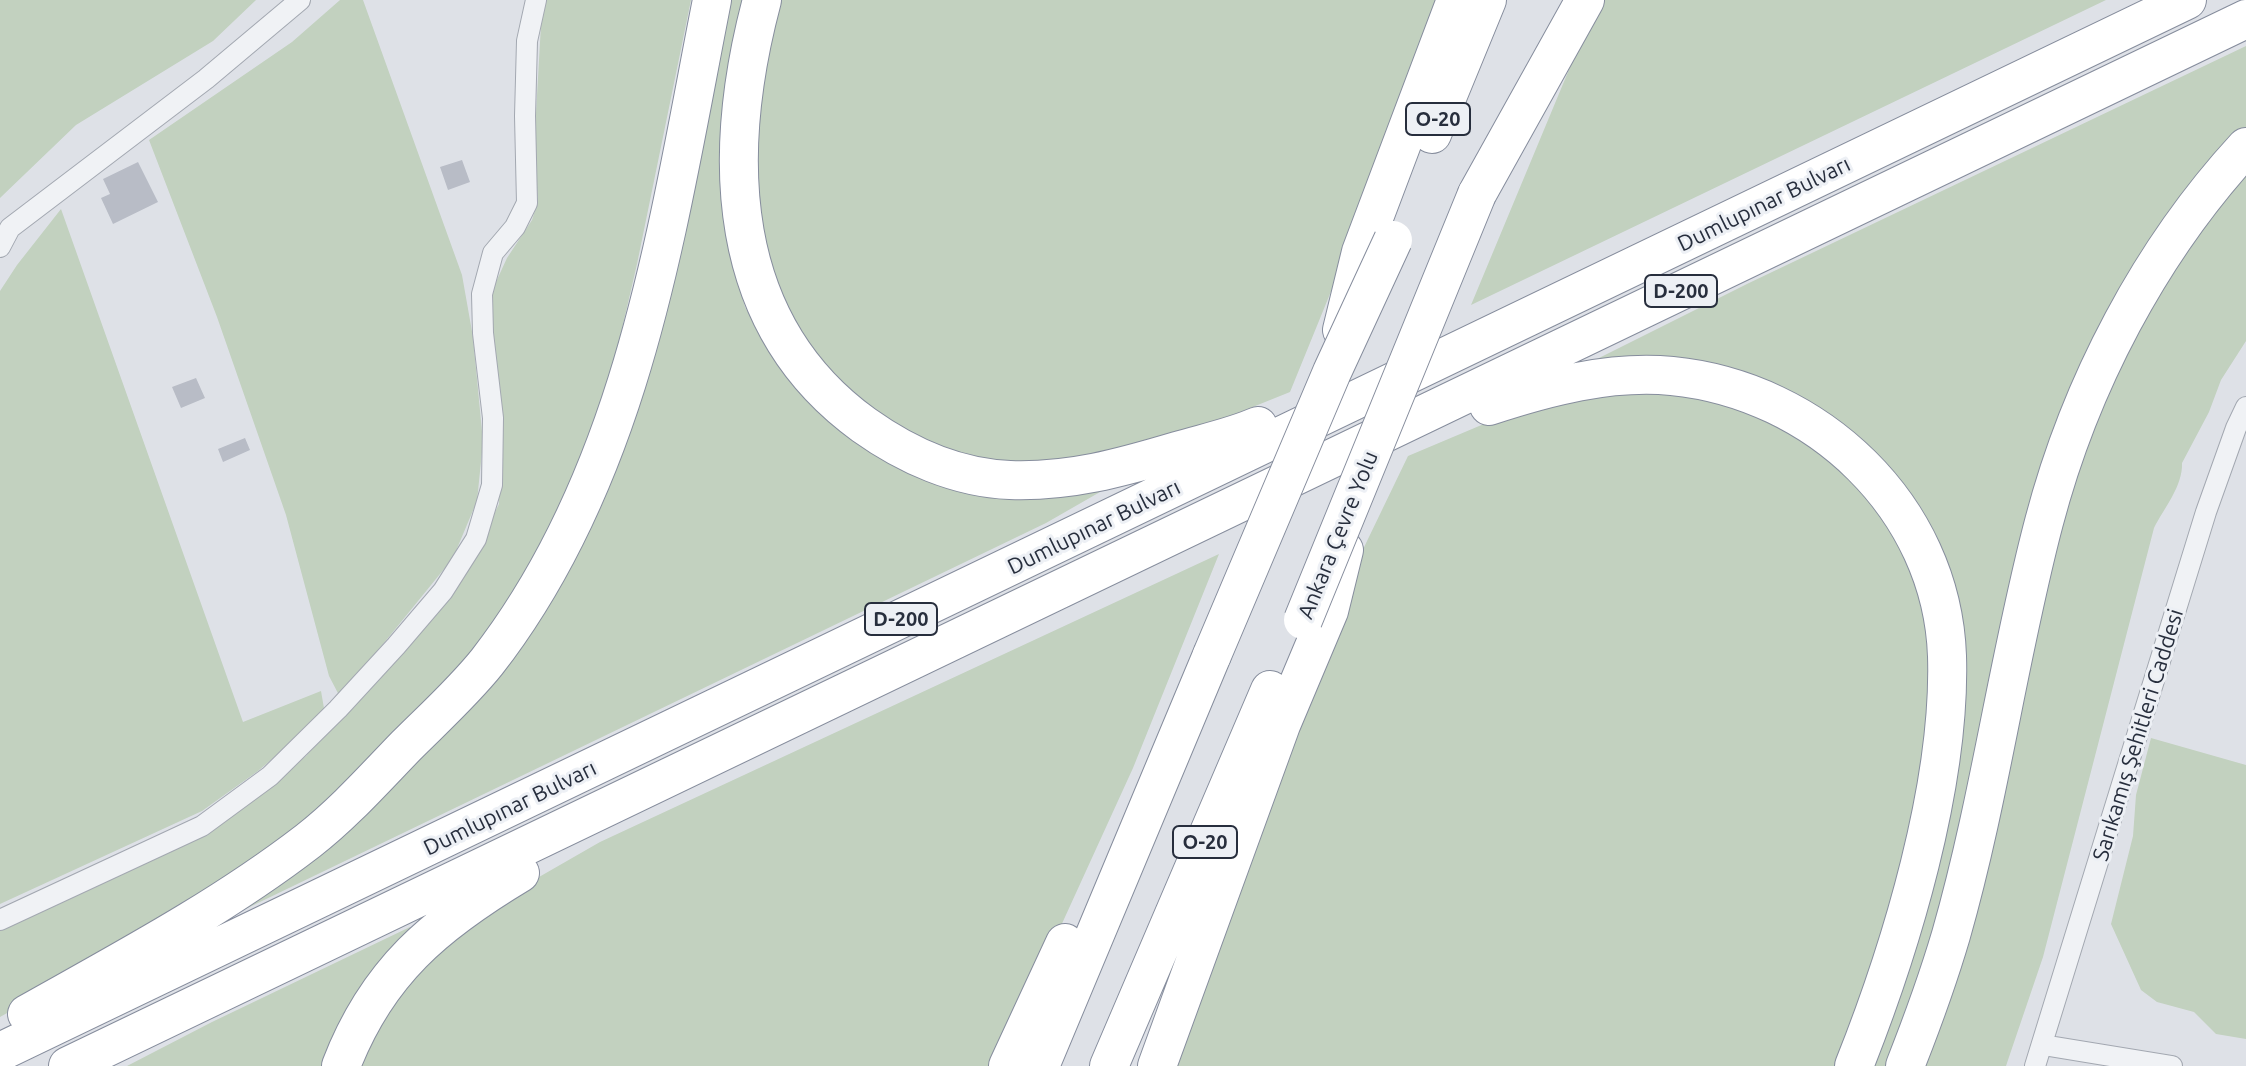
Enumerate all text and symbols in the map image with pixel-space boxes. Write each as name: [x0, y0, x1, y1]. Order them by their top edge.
road number: O-20: [1406, 103, 1470, 135]
street label: Dumlupınar Bulvarı: [1673, 151, 1855, 257]
road number: D-200: [1645, 275, 1717, 307]
street label: Ankara Çevre Yolu: [1292, 447, 1384, 623]
street label: Dumlupınar Bulvarı: [1003, 474, 1185, 580]
road number: D-200: [865, 603, 937, 635]
street label: Sarıkamış Şehitleri Caddesi: [2087, 606, 2189, 864]
street label: Dumlupınar Bulvarı: [419, 755, 601, 861]
road number: O-20: [1173, 826, 1237, 858]

